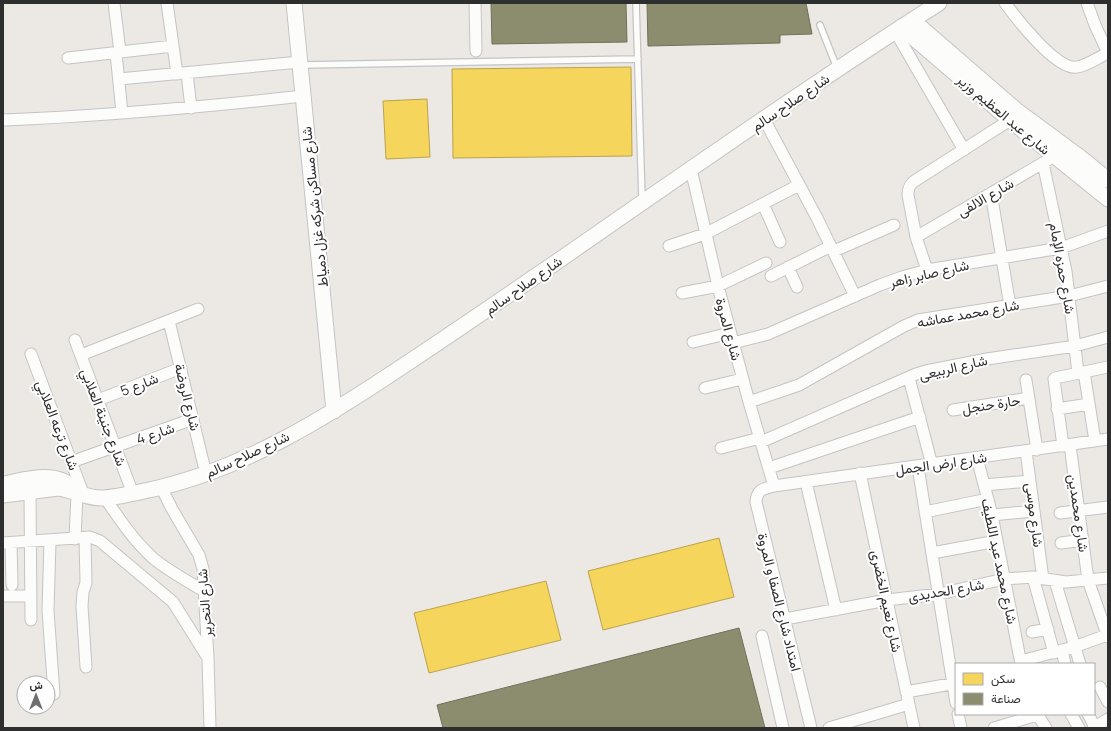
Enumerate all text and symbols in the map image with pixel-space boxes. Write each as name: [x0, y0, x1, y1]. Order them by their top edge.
street label: شارع صلاح سالم: [747, 69, 834, 137]
street label: شارع عبد العظيم وزير: [951, 69, 1055, 160]
street label: شارع مساكن شركه غزل دمياط: [296, 125, 334, 288]
street label: شارع الالفى: [953, 173, 1018, 223]
street label: شارع حمزه الإمام: [1044, 221, 1080, 316]
street label: شارع صلاح سالم: [480, 251, 567, 320]
street label: شارع صابر زاهر: [886, 255, 971, 294]
street label: شارع محمد عماشه: [915, 295, 1021, 333]
street label: شارع المروة: [710, 296, 746, 363]
street label: شارع الربيعى: [917, 350, 989, 386]
street label: شارع الروضة: [169, 361, 206, 433]
street label: شارع جنينة العلابي: [74, 365, 131, 470]
street label: شارع 5: [117, 368, 161, 402]
street label: شارع ترعه العلابي: [29, 377, 84, 474]
street label: حارة حنجل: [960, 390, 1022, 418]
street label: شارع 4: [133, 418, 177, 450]
street label: شارع صلاح سالم: [202, 426, 293, 484]
street label: شارع ارض الجمل: [894, 447, 988, 481]
street label: شارع محمدين: [1062, 473, 1094, 553]
street label: شارع موسى: [1020, 482, 1048, 549]
street label: شارع محمد عبد اللطيف: [975, 496, 1023, 626]
street label: امتداد شارع الصفا و المروة: [752, 531, 806, 674]
street label: شارع نعيم الخضرى: [865, 548, 907, 654]
street label: شارع التحرير: [192, 568, 218, 639]
street label: شارع الحديدى: [906, 574, 986, 608]
legend: [955, 663, 1095, 715]
text: سكن: [991, 670, 1015, 687]
north arrow: [16, 675, 56, 715]
text: ش: [29, 677, 43, 692]
text: صناعة: [991, 690, 1021, 707]

